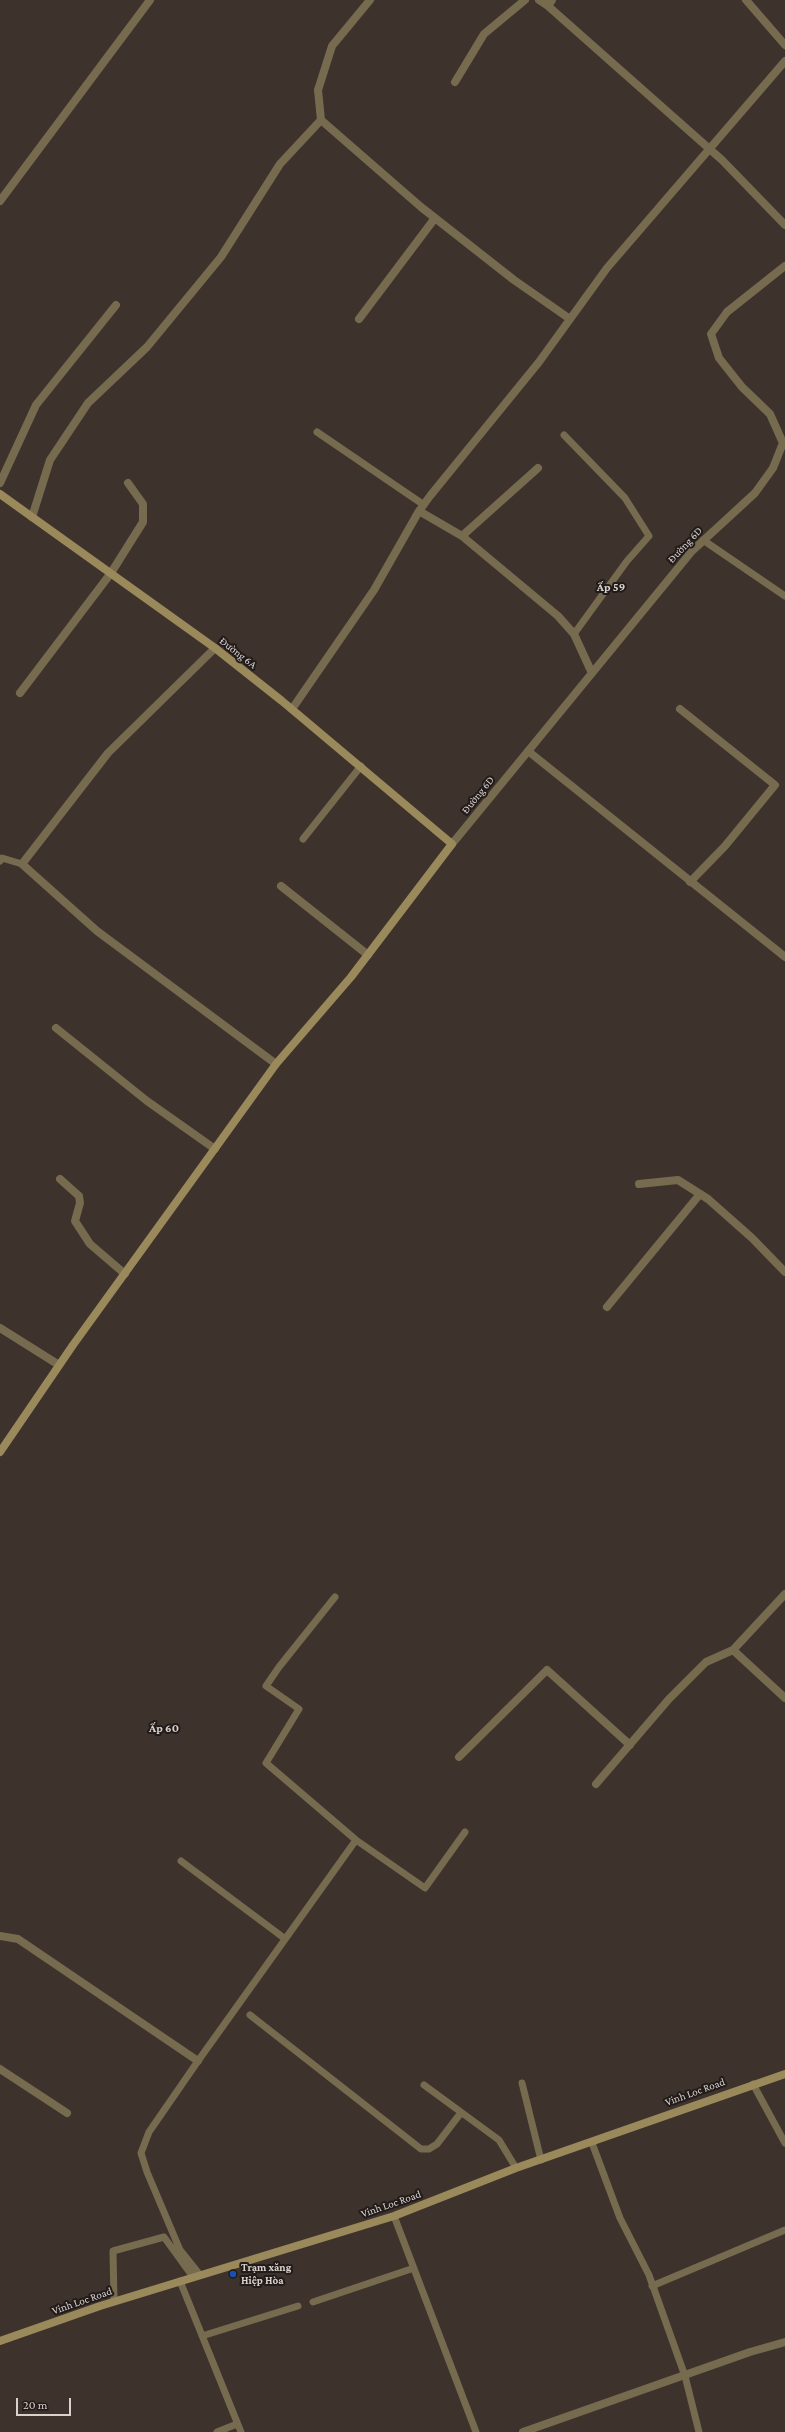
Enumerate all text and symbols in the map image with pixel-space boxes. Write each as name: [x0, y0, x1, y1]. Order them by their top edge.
street label: Đường 6D: [665, 524, 705, 566]
district label: Ấp 59: [597, 580, 625, 594]
street label: Đường 6A: [217, 634, 259, 672]
street label: Đường 6D: [459, 773, 497, 817]
district label: Ấp 60: [149, 1721, 179, 1735]
street label: Vinh Loc Road: [663, 2075, 727, 2109]
street label: Vinh Loc Road: [359, 2188, 423, 2220]
place label: Trạm xăng Hiệp Hòa: [241, 2261, 291, 2287]
marker: Trạm xăng Hiệp Hòa: [228, 2269, 238, 2279]
street label: Vinh Loc Road: [50, 2285, 114, 2317]
scale bar: [18, 2390, 73, 2416]
text: 20 m: [23, 2398, 47, 2412]

